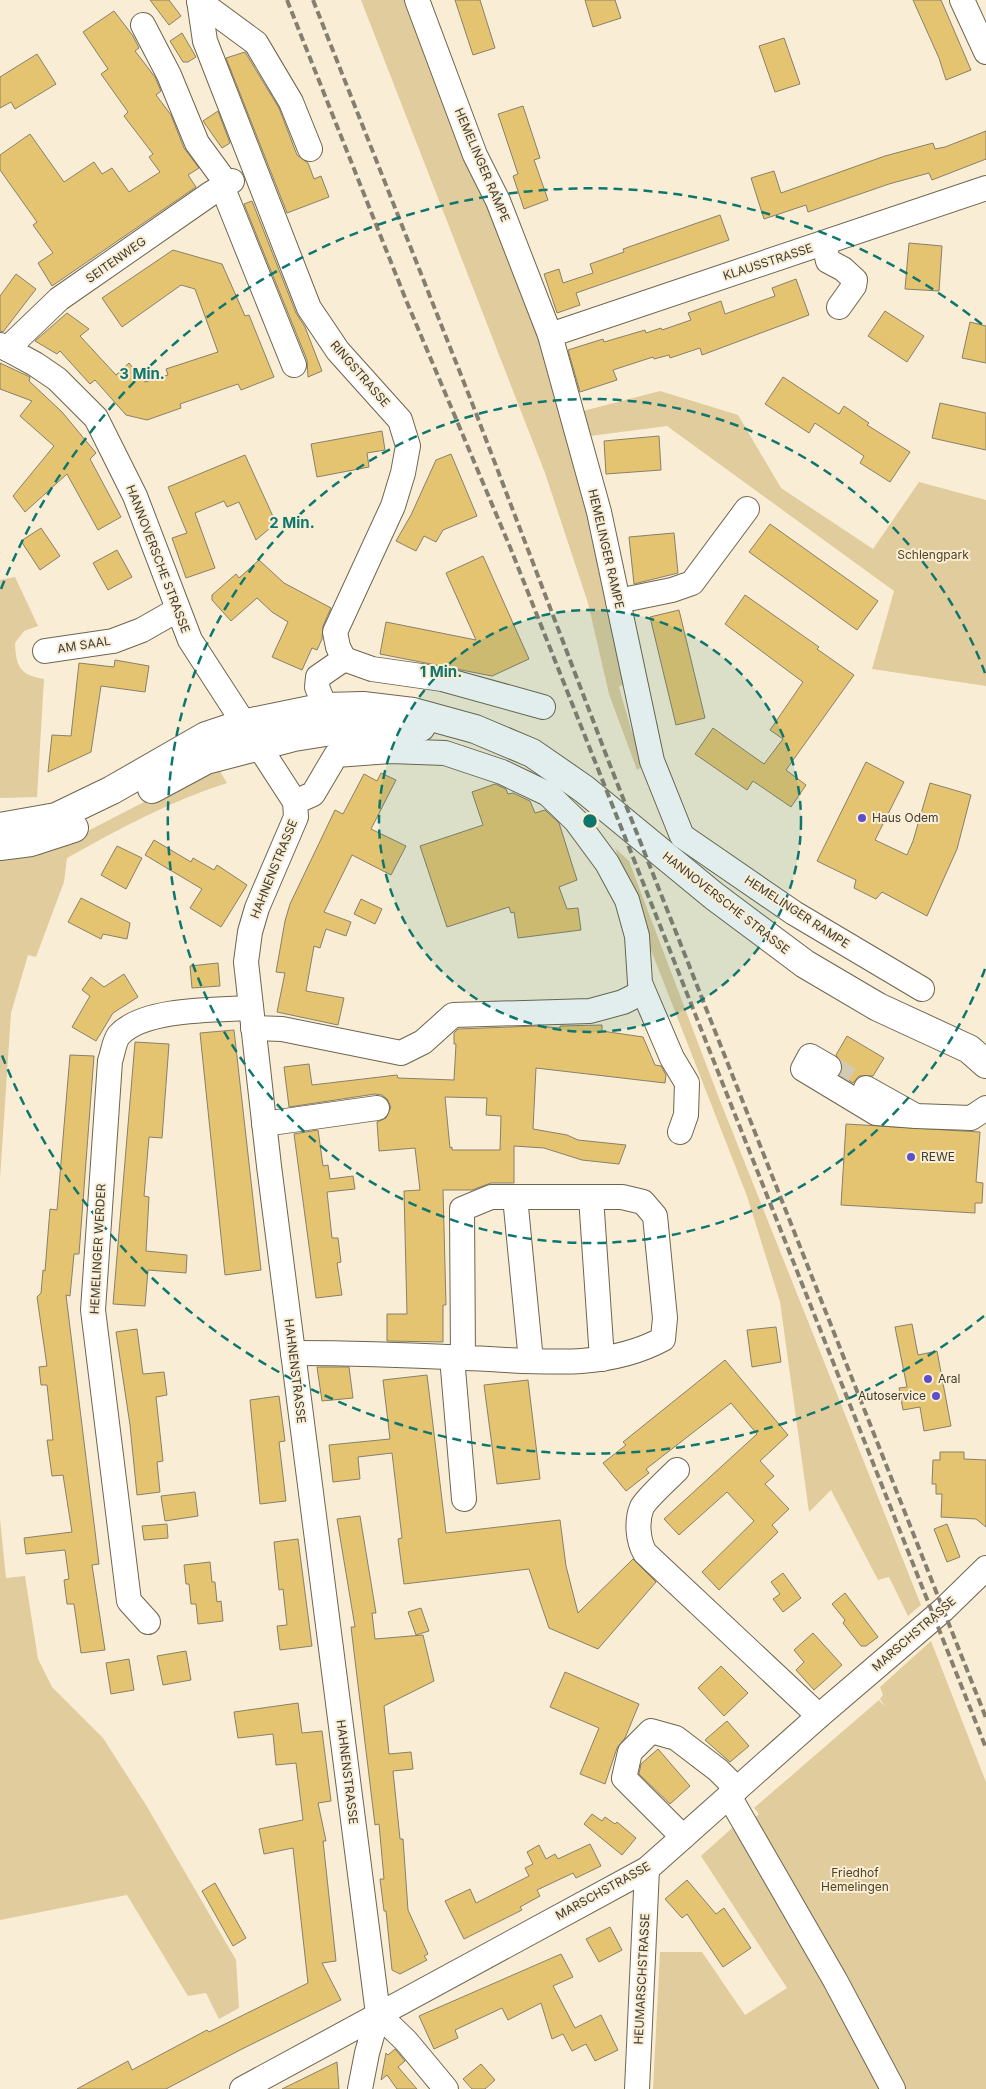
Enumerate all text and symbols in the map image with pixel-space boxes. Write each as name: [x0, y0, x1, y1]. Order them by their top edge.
street label: HEMELINGER RAMPE: [452, 106, 513, 224]
street label: SEITENWEG: [83, 233, 149, 286]
street label: KLAUSSTRASSE: [721, 240, 815, 283]
street label: RINGSTRASSE: [327, 337, 393, 410]
text: 3 Min.: [119, 364, 165, 383]
street label: HANNOVERSCHE STRASSE: [123, 483, 194, 635]
street label: HEMELINGER RAMPE: [585, 488, 628, 610]
text: 2 Min.: [269, 513, 315, 532]
park label: Schlengpark: [897, 547, 969, 562]
street label: AM SAAL: [56, 633, 112, 656]
text: 1 Min.: [420, 662, 462, 681]
place label: Haus Odem: [872, 810, 939, 825]
centre of rings: [581, 812, 599, 830]
marker: Haus Odem: [856, 812, 868, 824]
street label: HAHNENSTRASSE: [247, 817, 300, 921]
street label: HANNOVERSCHE STRASSE: [660, 848, 793, 957]
street label: HEMELINGER RAMPE: [742, 872, 853, 951]
place label: REWE: [921, 1149, 955, 1164]
marker: REWE: [905, 1151, 917, 1163]
street label: HEMELINGER WERDER: [87, 1183, 108, 1315]
street label: HAHNENSTRASSE: [282, 1318, 309, 1424]
place label: Aral: [938, 1371, 960, 1386]
marker: Aral: [922, 1373, 934, 1385]
place label: Autoservice: [858, 1388, 926, 1403]
marker: Autoservice: [930, 1390, 942, 1402]
street label: MARSCHSTRASSE: [869, 1593, 959, 1674]
street label: HAHNENSTRASSE: [334, 1719, 361, 1825]
street label: MARSCHSTRASSE: [553, 1858, 653, 1923]
park label: Friedhof Hemelingen: [821, 1865, 889, 1894]
street label: HEUMARSCHSTRASSE: [631, 1913, 652, 2045]

